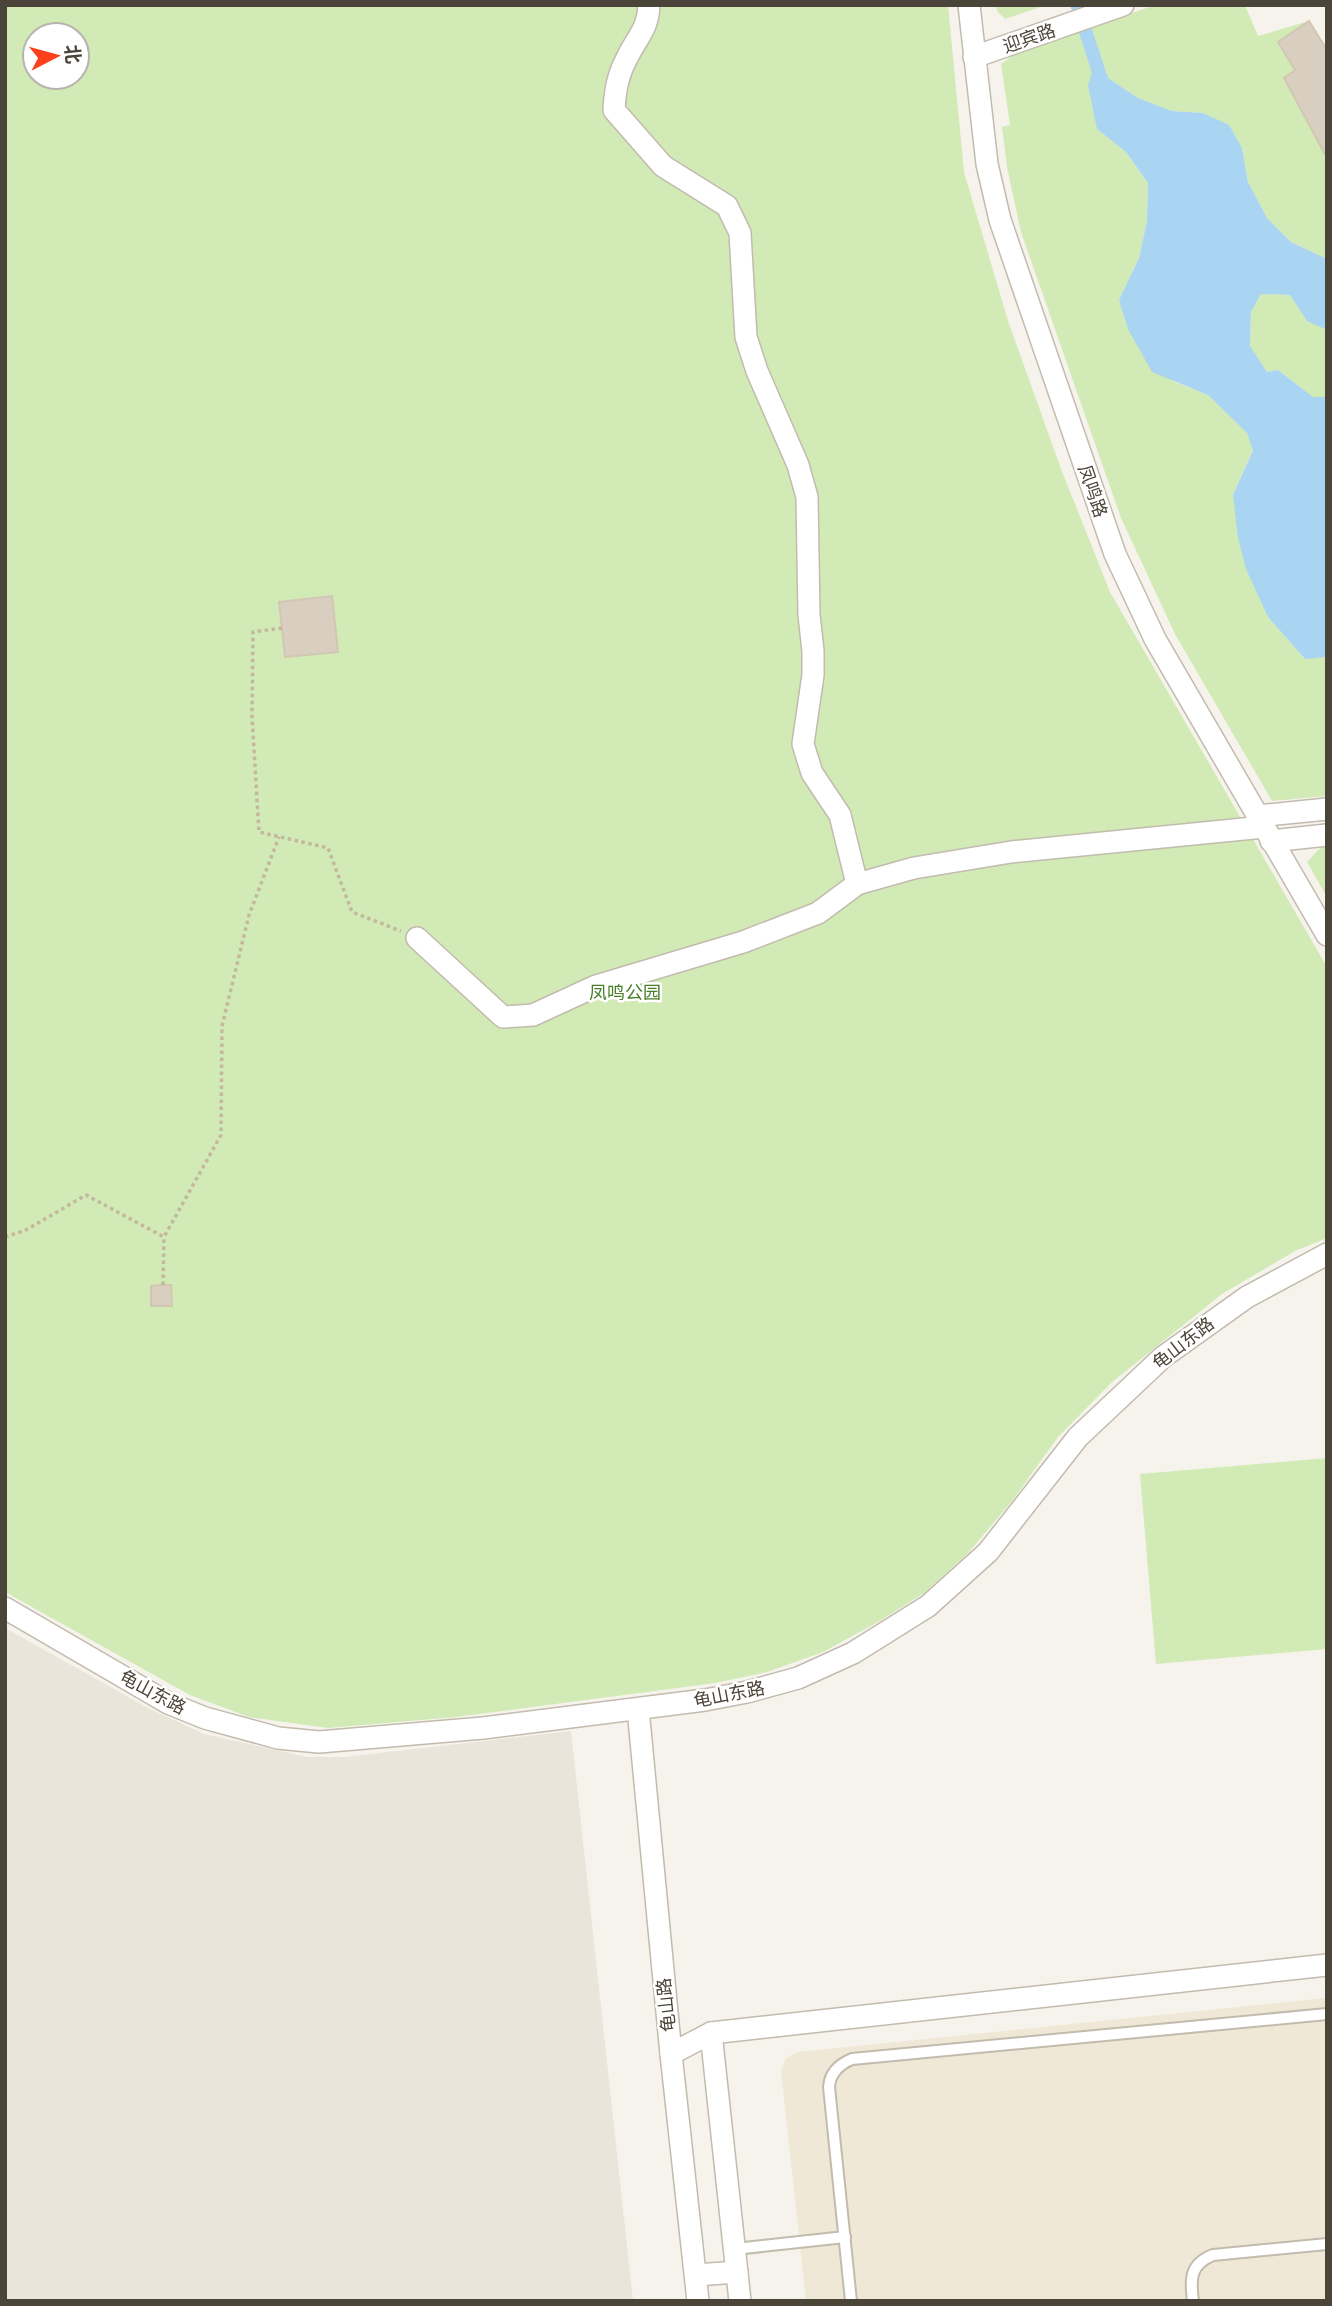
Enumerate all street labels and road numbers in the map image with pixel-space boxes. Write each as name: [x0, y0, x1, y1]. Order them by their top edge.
street label: 迎宾路: [1000, 19, 1058, 57]
street label: 凤鸣路: [1074, 462, 1112, 520]
street label: 龟山东路: [1148, 1313, 1218, 1373]
street label: 龟山东路: [116, 1666, 190, 1718]
street label: 龟山东路: [692, 1677, 766, 1711]
street label: 龟山路: [653, 1977, 679, 2033]

